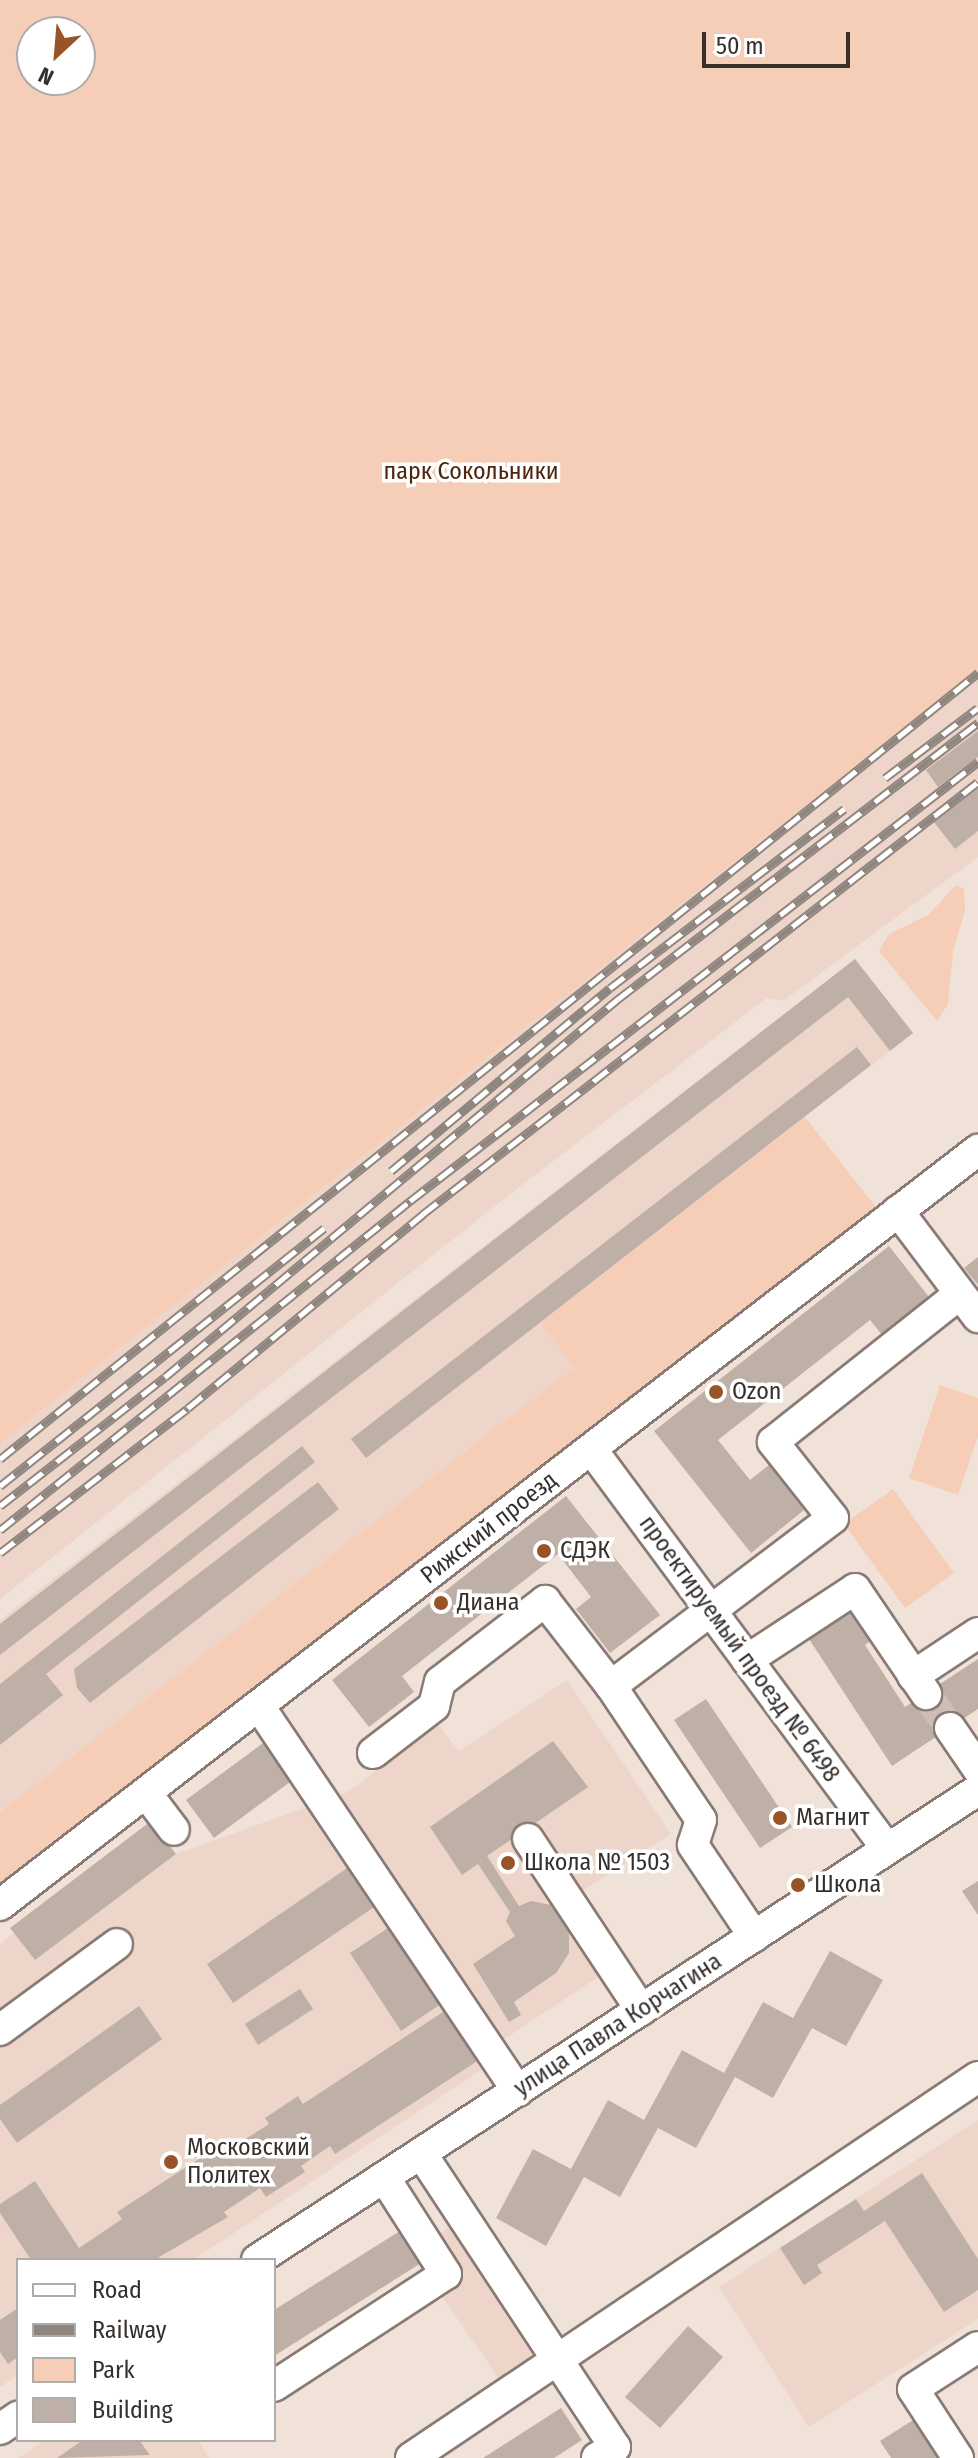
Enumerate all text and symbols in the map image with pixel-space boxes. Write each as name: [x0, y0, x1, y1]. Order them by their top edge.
north arrow: [16, 16, 96, 96]
scale bar: [706, 16, 854, 66]
text: 50 m: [716, 32, 764, 60]
text: N: [34, 61, 58, 91]
park label: парк Сокольники: [383, 458, 559, 486]
place label: Ozon: [732, 1378, 781, 1406]
marker: Ozon: [707, 1383, 725, 1401]
street label: Рижский проезд: [415, 1466, 563, 1590]
street label: проектируемый проезд № 6498: [633, 1510, 845, 1788]
place label: СДЭК: [560, 1537, 610, 1565]
marker: СДЭК: [535, 1542, 553, 1560]
place label: Диана: [457, 1589, 520, 1617]
marker: Диана: [432, 1594, 450, 1612]
place label: Магнит: [796, 1804, 870, 1832]
marker: Магнит: [771, 1809, 789, 1827]
place label: Школа № 1503: [524, 1849, 670, 1877]
marker: Школа № 1503: [499, 1854, 517, 1872]
place label: Школа: [814, 1871, 881, 1899]
marker: Школа: [789, 1876, 807, 1894]
street label: улица Павла Корчагина: [509, 1947, 727, 2103]
place label: Московский Политех: [187, 2134, 310, 2190]
marker: Московский Политех: [162, 2153, 180, 2171]
legend: [16, 2258, 276, 2442]
text: Road: [92, 2276, 142, 2304]
text: Railway: [92, 2316, 167, 2344]
text: Park: [92, 2356, 135, 2384]
text: Building: [92, 2396, 173, 2424]

